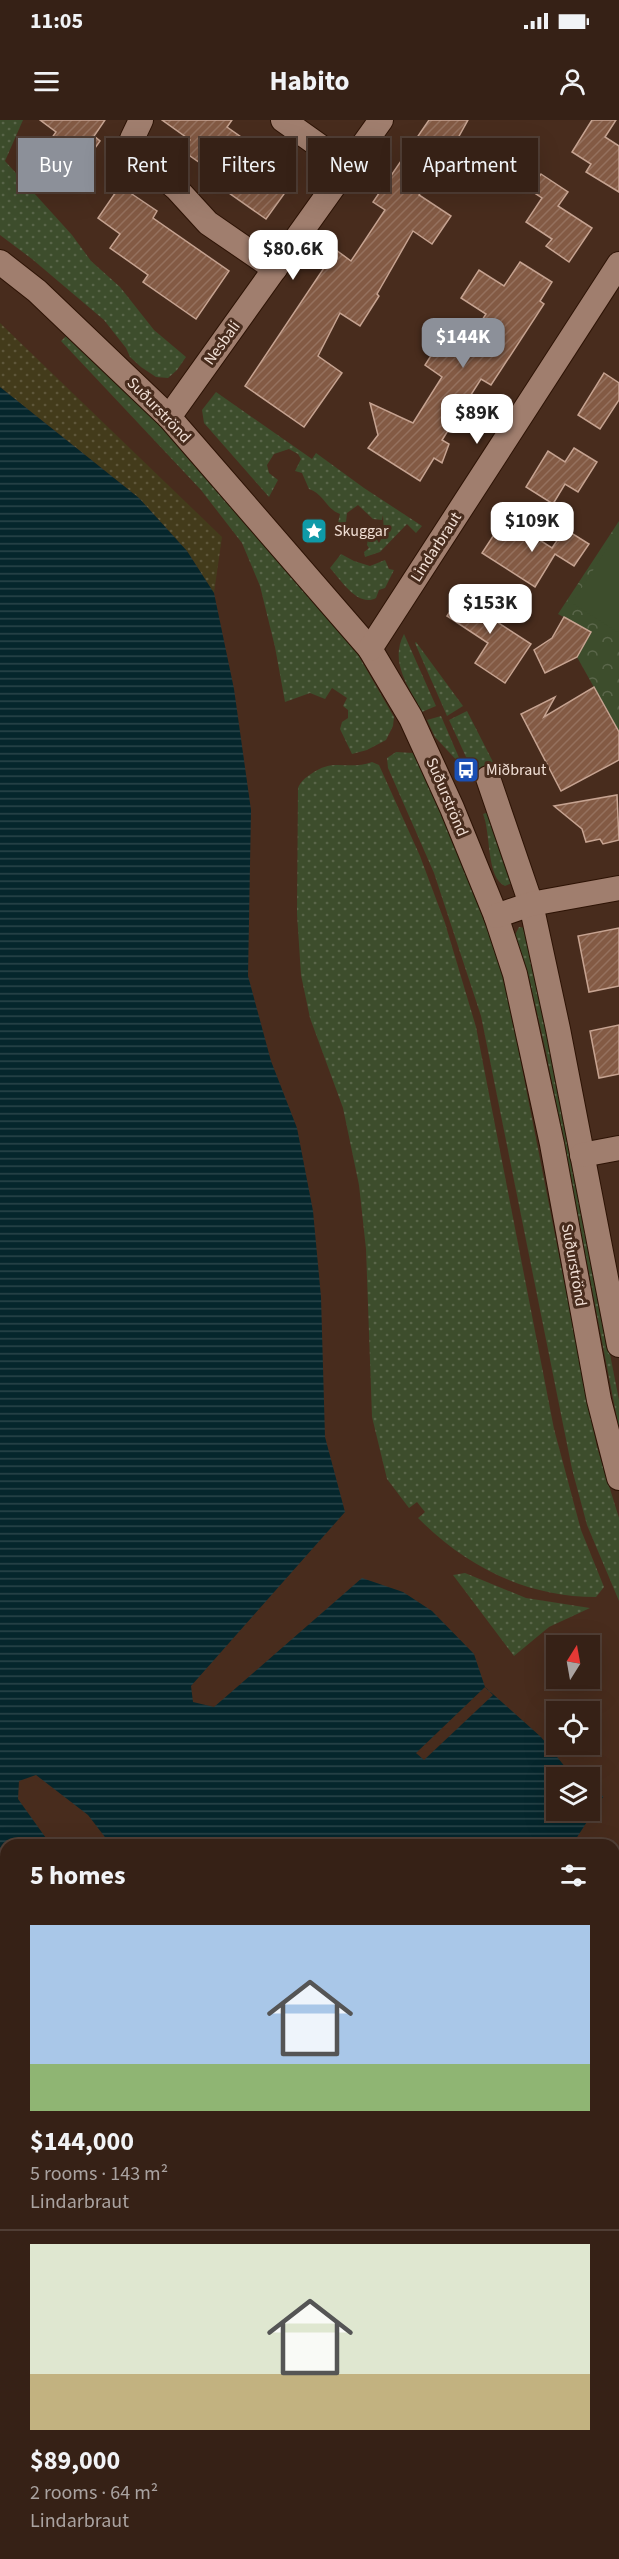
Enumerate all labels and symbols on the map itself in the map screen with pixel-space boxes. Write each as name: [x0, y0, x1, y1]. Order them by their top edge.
pin: $80.6K: [244, 230, 342, 281]
street label: Nesbali: [198, 316, 246, 370]
pin: $144K: [421, 318, 505, 369]
street label: Suðurströnd: [122, 372, 196, 448]
pin: $89K: [441, 394, 513, 445]
pin: $109K: [490, 502, 574, 553]
street label: Lindarbraut: [405, 507, 467, 586]
place icon: Skuggar: [299, 516, 329, 546]
place label: Skuggar: [334, 520, 389, 542]
pin: $153K: [448, 584, 532, 635]
street label: Suðurströnd: [421, 754, 473, 840]
bus stop icon: Miðbraut: [451, 755, 481, 785]
place label: Miðbraut: [486, 759, 547, 781]
street label: Suðurströnd: [556, 1222, 592, 1308]
north arrow: [546, 1635, 600, 1689]

